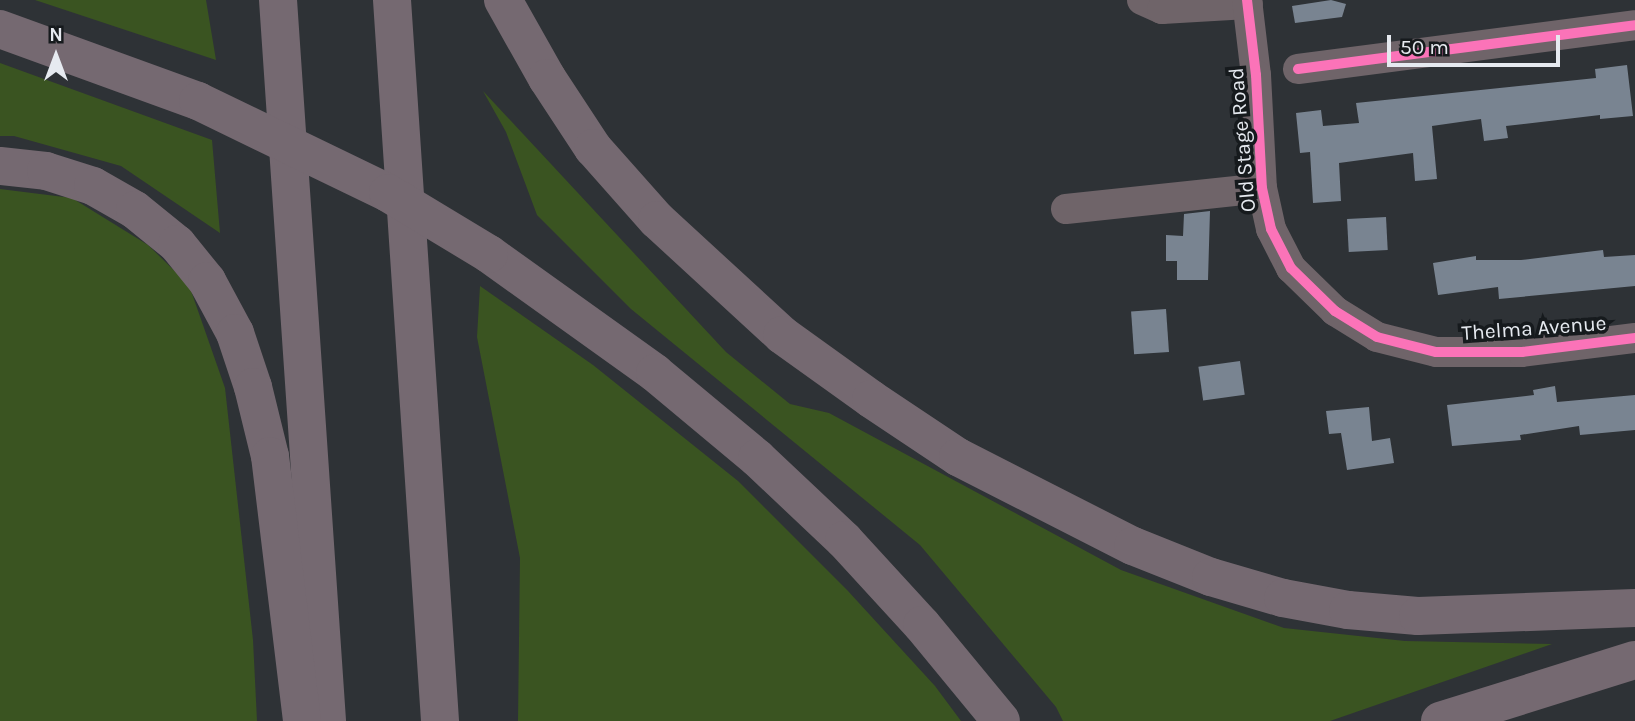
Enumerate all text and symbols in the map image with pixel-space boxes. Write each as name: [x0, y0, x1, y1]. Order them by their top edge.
north arrow: [21, 21, 91, 91]
scale bar: [1390, 21, 1563, 65]
text: N: [49, 24, 63, 46]
text: 50 m: [1400, 35, 1449, 59]
street label: Old Stage Road: [1223, 67, 1261, 213]
street label: Thelma Avenue: [1461, 310, 1607, 346]

